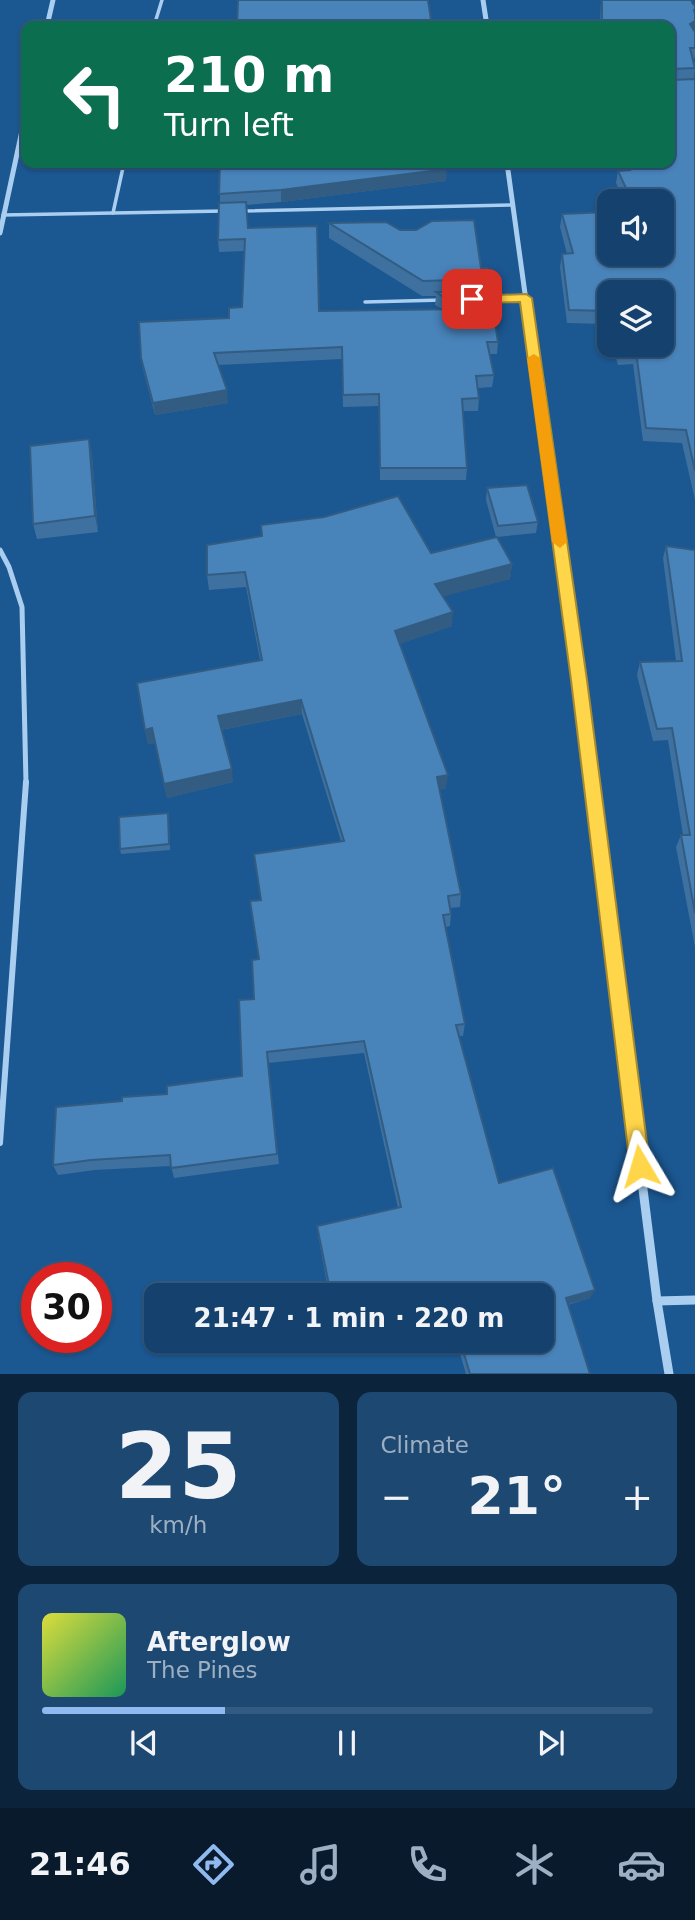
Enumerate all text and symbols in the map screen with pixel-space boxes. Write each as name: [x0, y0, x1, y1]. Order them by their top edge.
text: 210 m: [164, 47, 334, 104]
icon: left: [49, 49, 140, 140]
text: Turn left: [164, 106, 294, 144]
map controls: [597, 189, 674, 357]
button: sound: [597, 189, 674, 266]
pin: [442, 269, 502, 329]
icon: arrive: [453, 280, 491, 318]
button: layers: [597, 280, 674, 357]
position arrow: [603, 1129, 677, 1203]
speed limit sign: 30: [21, 1262, 112, 1353]
text: 21:47 · 1 min · 220 m: [194, 1303, 504, 1333]
text: 25: [115, 1414, 242, 1519]
text: Climate: [381, 1432, 469, 1458]
text: 21°: [468, 1466, 566, 1526]
text: −: [381, 1475, 412, 1519]
text: +: [621, 1475, 653, 1519]
text: km/h: [149, 1512, 207, 1538]
text: Afterglow: [147, 1627, 291, 1657]
text: The Pines: [147, 1657, 258, 1683]
icon: previous: [125, 1724, 163, 1762]
icon: pause: [328, 1724, 366, 1762]
icon: next: [532, 1724, 570, 1762]
icon: directions: [189, 1840, 238, 1889]
icon: music: [296, 1840, 345, 1889]
icon: phone: [403, 1840, 452, 1889]
icon: climate: [510, 1840, 559, 1889]
icon: car: [617, 1840, 666, 1889]
text: 21:46: [29, 1845, 131, 1883]

